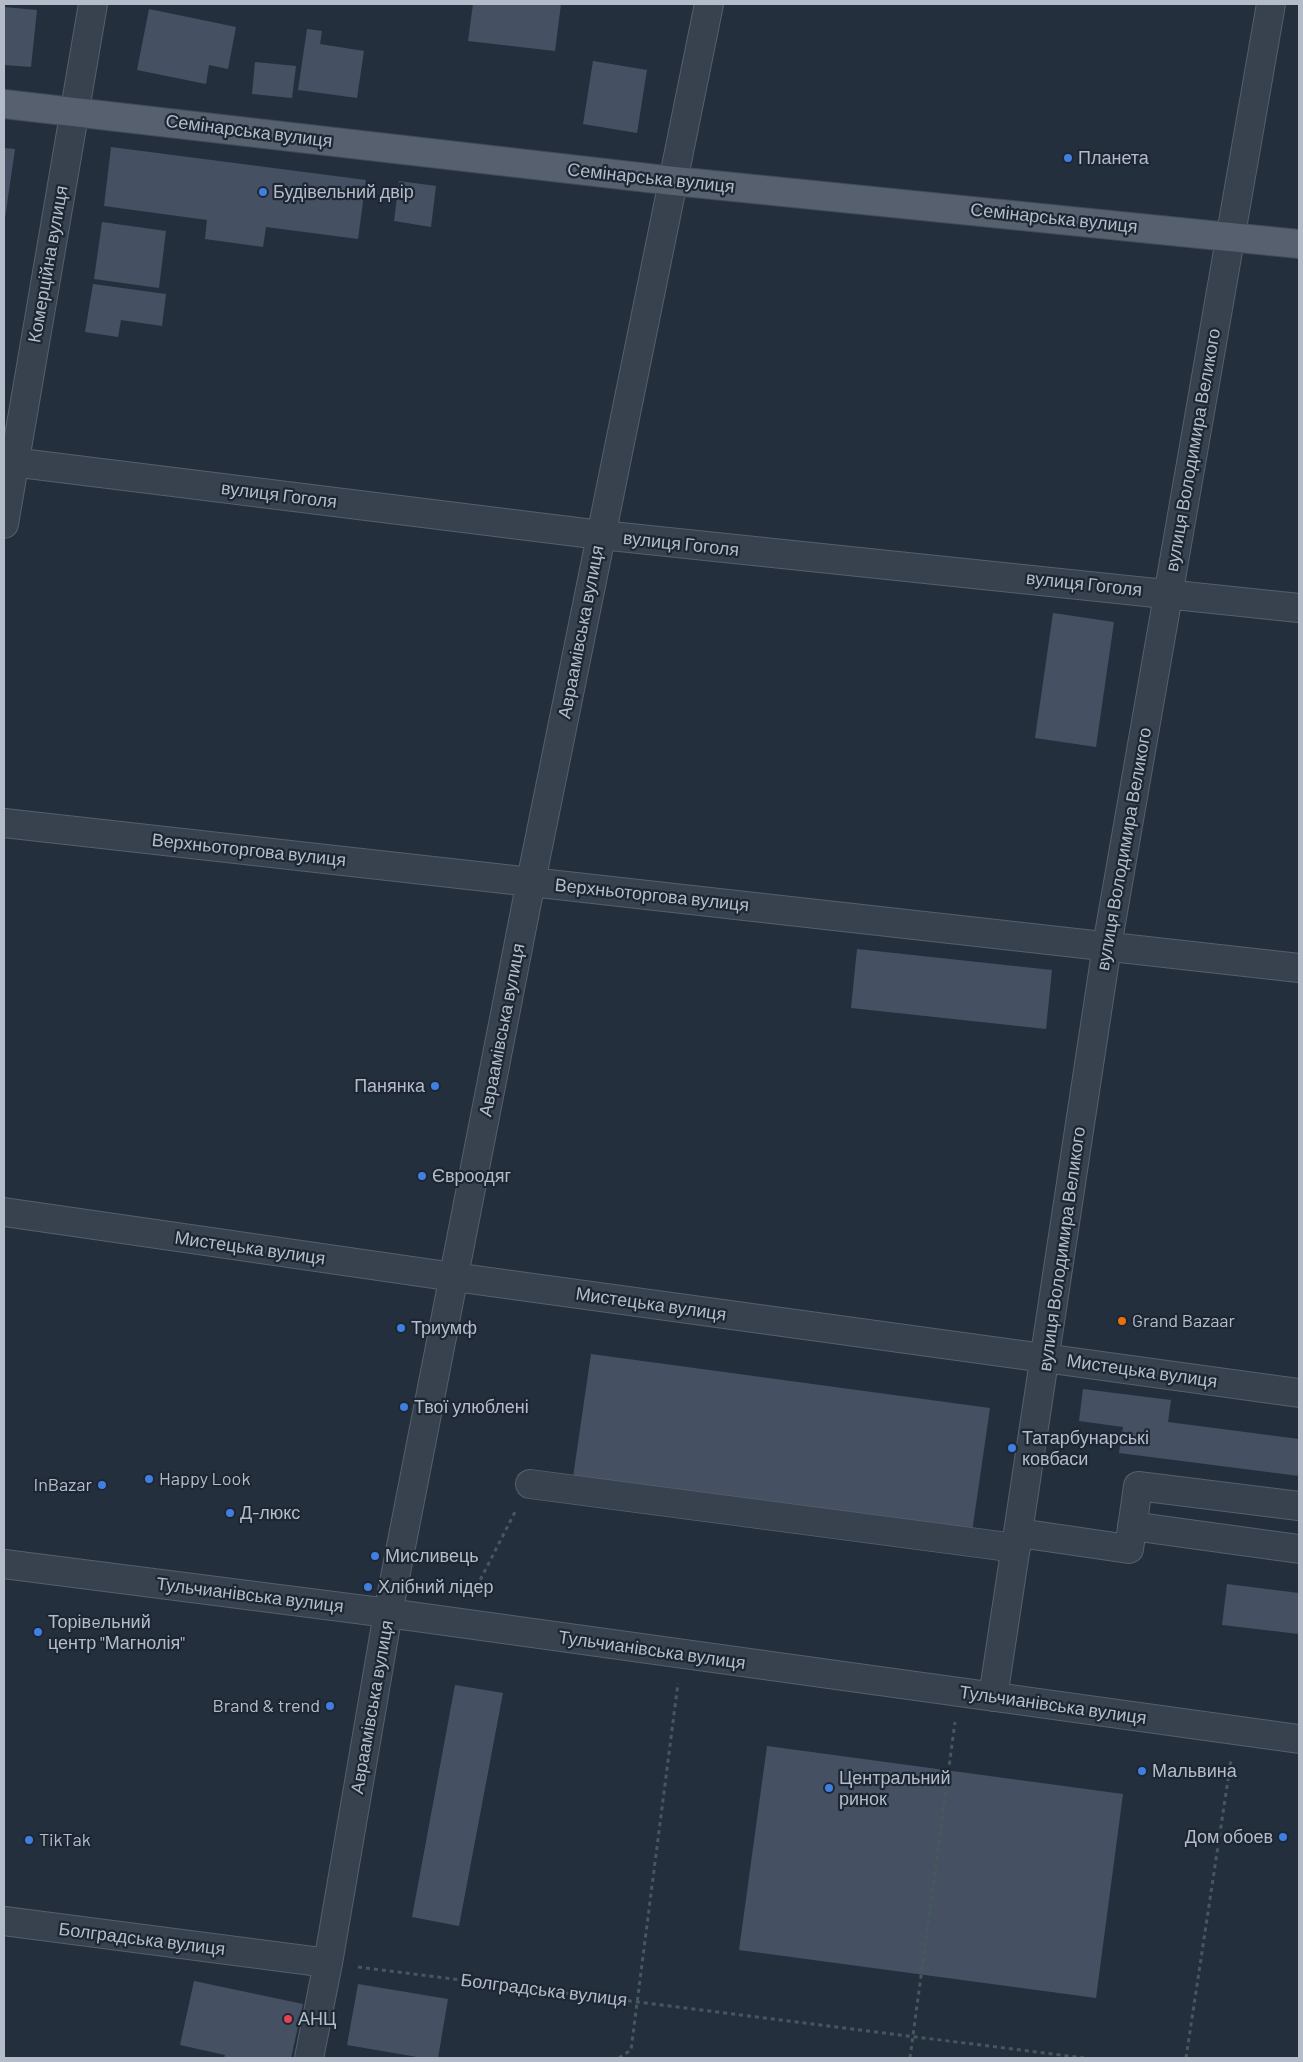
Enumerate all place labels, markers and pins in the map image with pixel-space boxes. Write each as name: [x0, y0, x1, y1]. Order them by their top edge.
place label: Планета: [1078, 147, 1149, 169]
marker: Планета: [1062, 152, 1074, 164]
place label: Будівельний двір: [273, 181, 414, 203]
marker: Будівельний двір: [257, 186, 269, 198]
place label: Панянка: [354, 1075, 425, 1097]
marker: Панянка: [429, 1080, 441, 1092]
place label: Євроодяг: [432, 1165, 511, 1187]
marker: Євроодяг: [416, 1170, 428, 1182]
place label: Grand Bazaar: [1132, 1310, 1235, 1332]
marker: Grand Bazaar: [1116, 1315, 1128, 1327]
place label: Триумф: [411, 1317, 477, 1339]
marker: Триумф: [395, 1322, 407, 1334]
place label: Твої улюблені: [414, 1396, 529, 1418]
marker: Твої улюблені: [398, 1401, 410, 1413]
place label: Татарбунарські ковбаси: [1022, 1427, 1149, 1470]
marker: Татарбунарські ковбаси: [1006, 1442, 1018, 1454]
place label: Happy Look: [159, 1468, 250, 1490]
marker: Happy Look: [143, 1473, 155, 1485]
place label: InBazar: [34, 1474, 92, 1496]
marker: InBazar: [96, 1479, 108, 1491]
place label: Д-люкс: [240, 1502, 300, 1524]
marker: Д-люкс: [224, 1507, 236, 1519]
place label: Мисливець: [385, 1545, 479, 1567]
marker: Мисливець: [369, 1550, 381, 1562]
place label: Хлібний лідер: [378, 1576, 493, 1598]
marker: Хлібний лідер: [362, 1581, 374, 1593]
place label: Торівeльний центр "Магнолія": [48, 1611, 185, 1654]
marker: Торівeльний центр "Магнолія": [32, 1626, 44, 1638]
place label: Brand & trend: [213, 1695, 320, 1717]
marker: Brand & trend: [324, 1700, 336, 1712]
place label: Мальвина: [1152, 1760, 1237, 1782]
marker: Мальвина: [1136, 1765, 1148, 1777]
place label: Центральний ринок: [839, 1767, 950, 1810]
marker: Центральний ринок: [823, 1782, 835, 1794]
place label: Дом обоев: [1185, 1826, 1273, 1848]
place label: TikTak: [39, 1829, 91, 1851]
marker: Дом обоев: [1277, 1831, 1289, 1843]
marker: TikTak: [23, 1834, 35, 1846]
place label: АНЦ: [298, 2008, 336, 2030]
marker: АНЦ: [282, 2013, 294, 2025]

